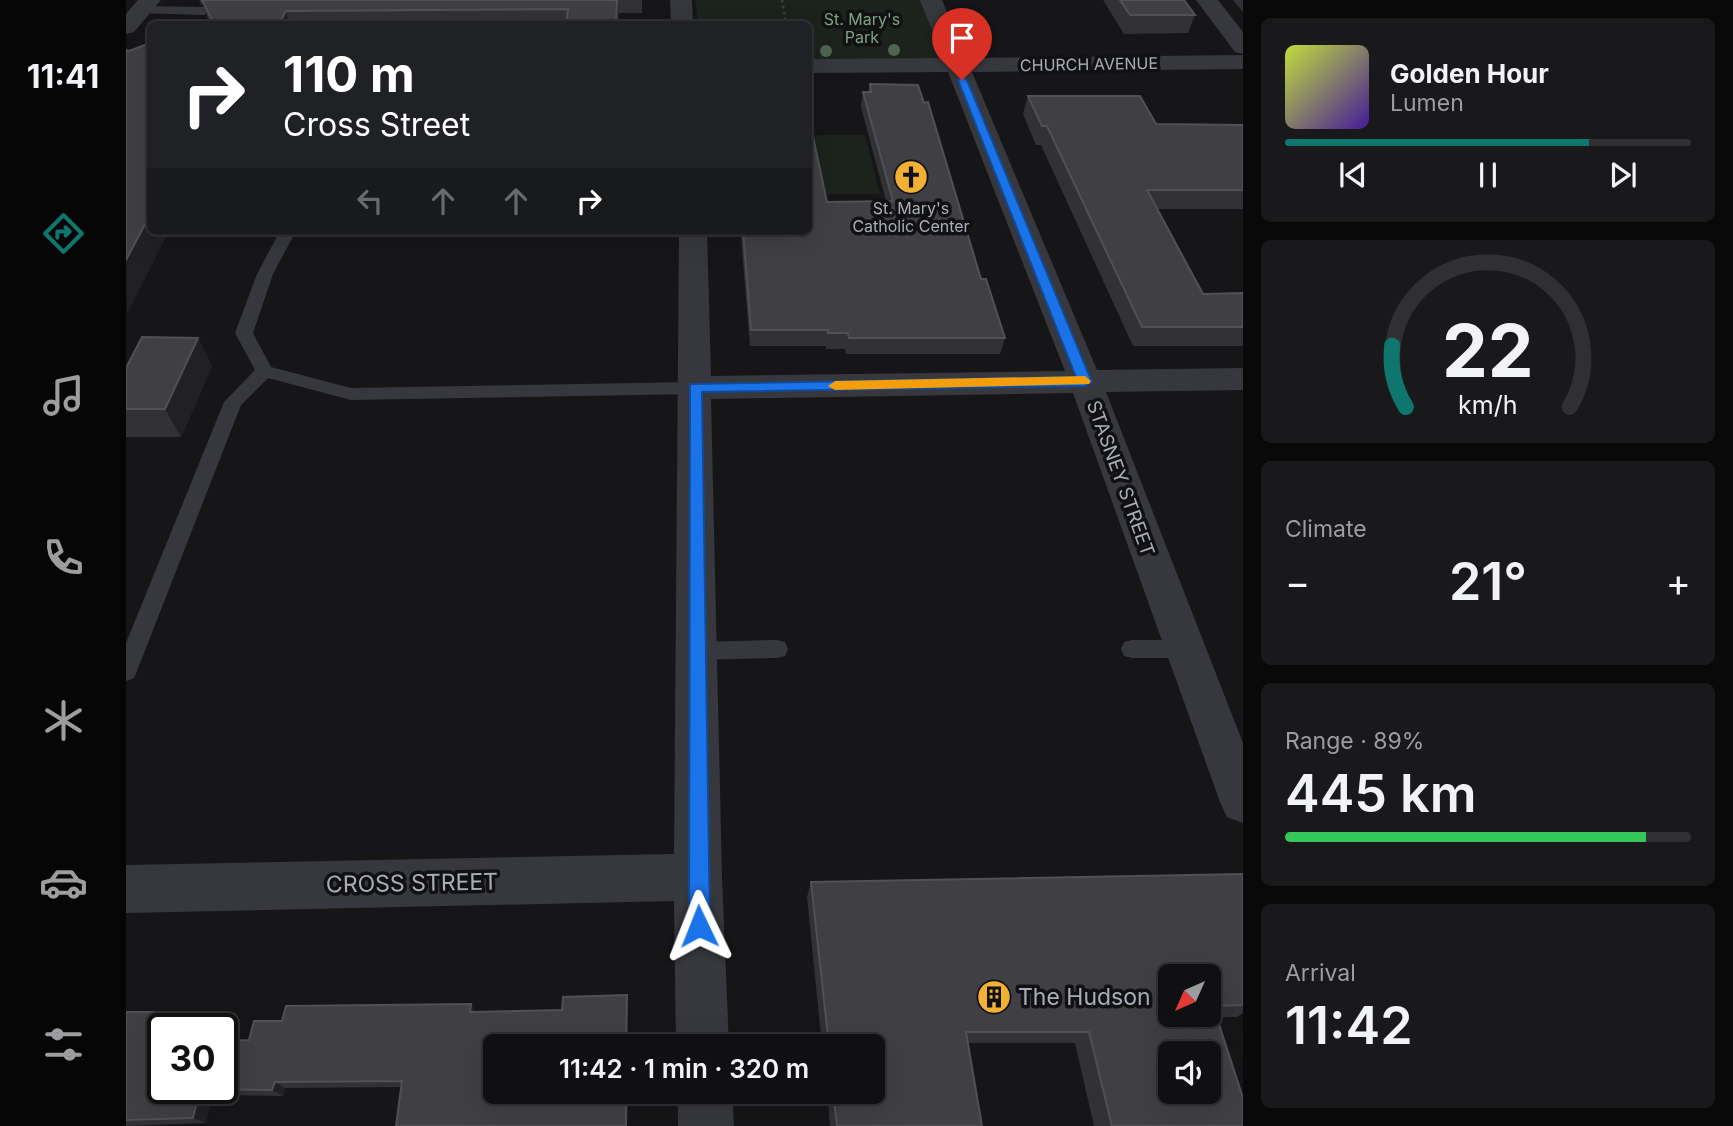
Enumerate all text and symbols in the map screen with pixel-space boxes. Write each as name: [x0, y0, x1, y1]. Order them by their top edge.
pin: [932, 8, 992, 80]
park label: St. Mary's Park: [824, 9, 900, 47]
icon: arrive: [943, 19, 981, 57]
text: 110 m: [283, 45, 415, 104]
icon: right: [168, 49, 259, 140]
street label: CHURCH AVENUE: [1020, 53, 1158, 75]
text: 11:41: [27, 57, 99, 96]
text: Golden Hour: [1390, 58, 1549, 89]
text: Lumen: [1390, 89, 1464, 117]
text: Cross Street: [283, 105, 470, 144]
icon: previous: [1334, 156, 1372, 194]
icon: pause: [1469, 156, 1507, 194]
icon: next: [1604, 156, 1642, 194]
church icon: St. Mary's Catholic Center: [892, 158, 930, 196]
icon: left: [351, 182, 389, 220]
icon: ahead: [424, 182, 462, 220]
icon: ahead: [497, 182, 535, 220]
icon: right: [570, 182, 608, 220]
place label: St. Mary's Catholic Center: [852, 198, 970, 236]
icon: directions: [39, 209, 88, 258]
text: 22: [1442, 307, 1534, 396]
icon: music: [39, 371, 88, 420]
text: km/h: [1458, 390, 1518, 420]
street label: STASNEY STREET: [1082, 397, 1159, 559]
text: Climate: [1285, 515, 1367, 543]
icon: phone: [39, 533, 88, 582]
text: 21°: [1449, 550, 1527, 613]
text: −: [1285, 559, 1310, 605]
text: +: [1666, 559, 1691, 605]
icon: climate: [39, 696, 88, 745]
text: Range · 89%: [1285, 727, 1424, 755]
text: 445 km: [1285, 762, 1477, 825]
icon: car: [39, 858, 88, 907]
street label: CROSS STREET: [326, 868, 498, 898]
position arrow: [662, 889, 736, 963]
text: Arrival: [1285, 959, 1356, 987]
north arrow: [1158, 964, 1222, 1027]
map controls: [1158, 964, 1221, 1104]
building icon: The Hudson: [975, 978, 1013, 1016]
place label: The Hudson: [1018, 983, 1151, 1011]
text: 11:42: [1285, 994, 1413, 1057]
speed limit sign: 30: [147, 1013, 238, 1104]
icon: filters: [39, 1020, 88, 1069]
button: sound: [1158, 1041, 1221, 1104]
text: 11:42 · 1 min · 320 m: [559, 1053, 809, 1084]

